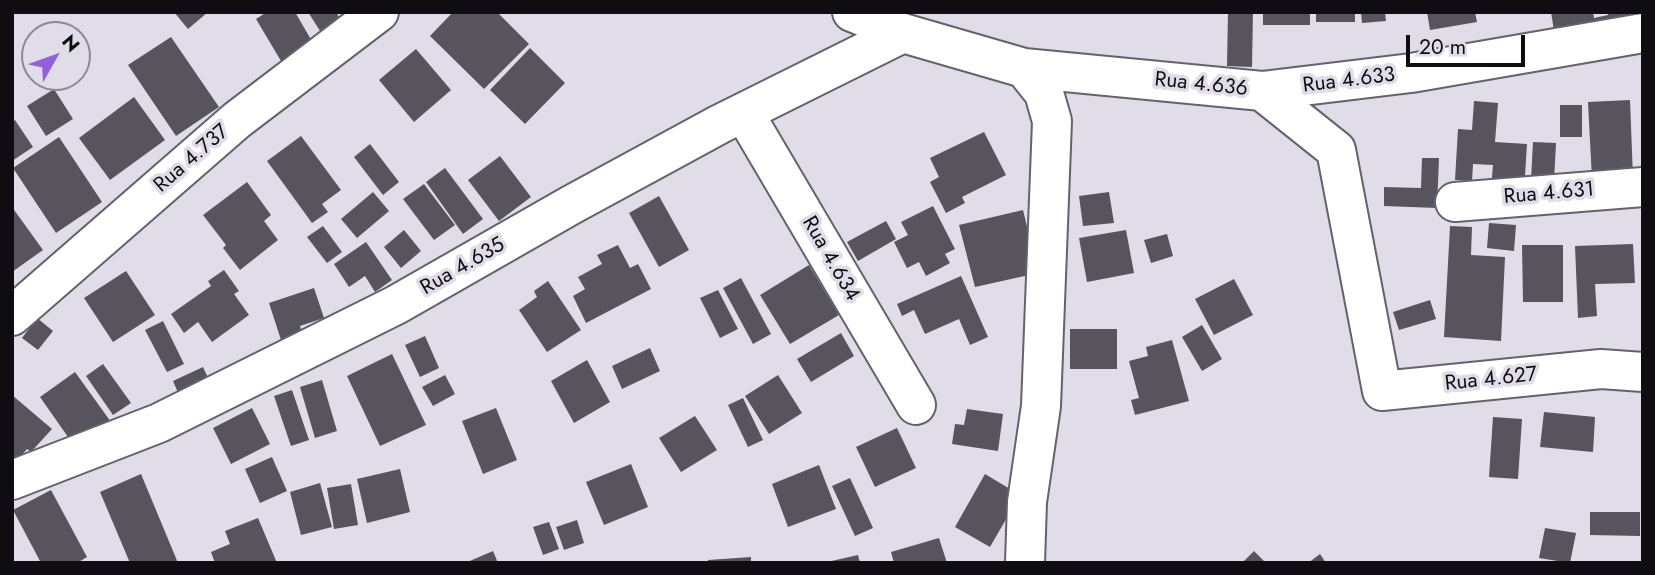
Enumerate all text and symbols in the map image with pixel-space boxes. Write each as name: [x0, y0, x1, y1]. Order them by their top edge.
north arrow: [21, 21, 91, 91]
scale bar: [1410, 21, 1529, 65]
text: N: [56, 29, 86, 58]
text: 20 m: [1419, 32, 1466, 62]
street label: Rua 4.633: [1301, 63, 1397, 99]
street label: Rua 4.636: [1153, 68, 1249, 102]
street label: Rua 4.737: [149, 120, 235, 198]
street label: Rua 4.631: [1503, 177, 1595, 211]
street label: Rua 4.634: [796, 212, 864, 306]
street label: Rua 4.635: [416, 233, 510, 301]
street label: Rua 4.627: [1444, 363, 1538, 397]

